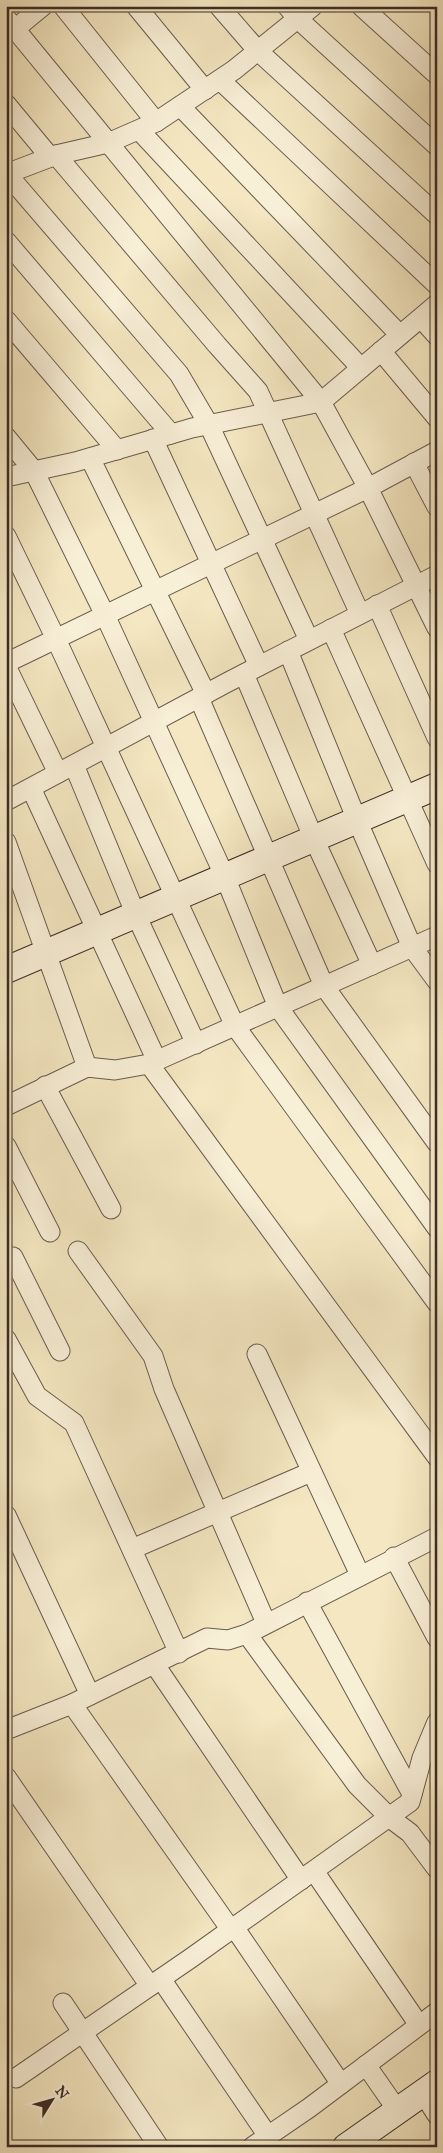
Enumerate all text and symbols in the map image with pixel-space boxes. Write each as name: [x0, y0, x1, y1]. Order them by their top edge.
north arrow: [28, 2076, 78, 2126]
text: N: [52, 2083, 72, 2102]

